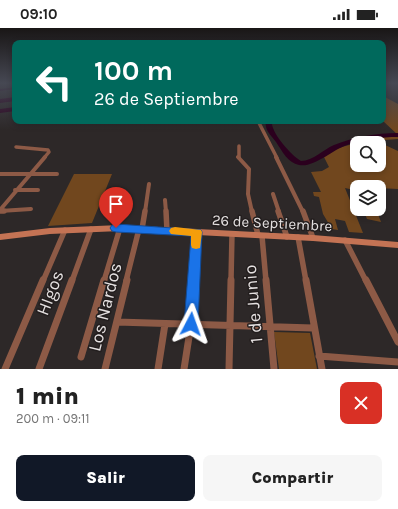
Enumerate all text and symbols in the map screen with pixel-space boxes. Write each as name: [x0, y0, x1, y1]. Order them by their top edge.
text: 09:10: [20, 5, 58, 23]
text: 100 m: [94, 54, 173, 87]
icon: left: [28, 56, 80, 108]
text: 26 de Septiembre: [94, 88, 238, 110]
map controls: [350, 136, 386, 216]
button: search: [350, 136, 386, 172]
button: layers: [350, 180, 386, 216]
pin: [99, 187, 133, 228]
icon: arrive: [105, 193, 127, 215]
street label: 26 de Septiembre: [211, 211, 333, 235]
street label: Los Nardos: [83, 260, 127, 354]
street label: 1 de Junio: [239, 264, 267, 344]
street label: HIgos: [31, 267, 69, 319]
position arrow: [170, 303, 212, 345]
text: 1 min: [16, 382, 79, 410]
button: close: [340, 382, 382, 424]
text: 200 m · 09:11: [16, 411, 90, 426]
button: Salir: [16, 455, 195, 501]
button: Compartir: [203, 455, 382, 501]

